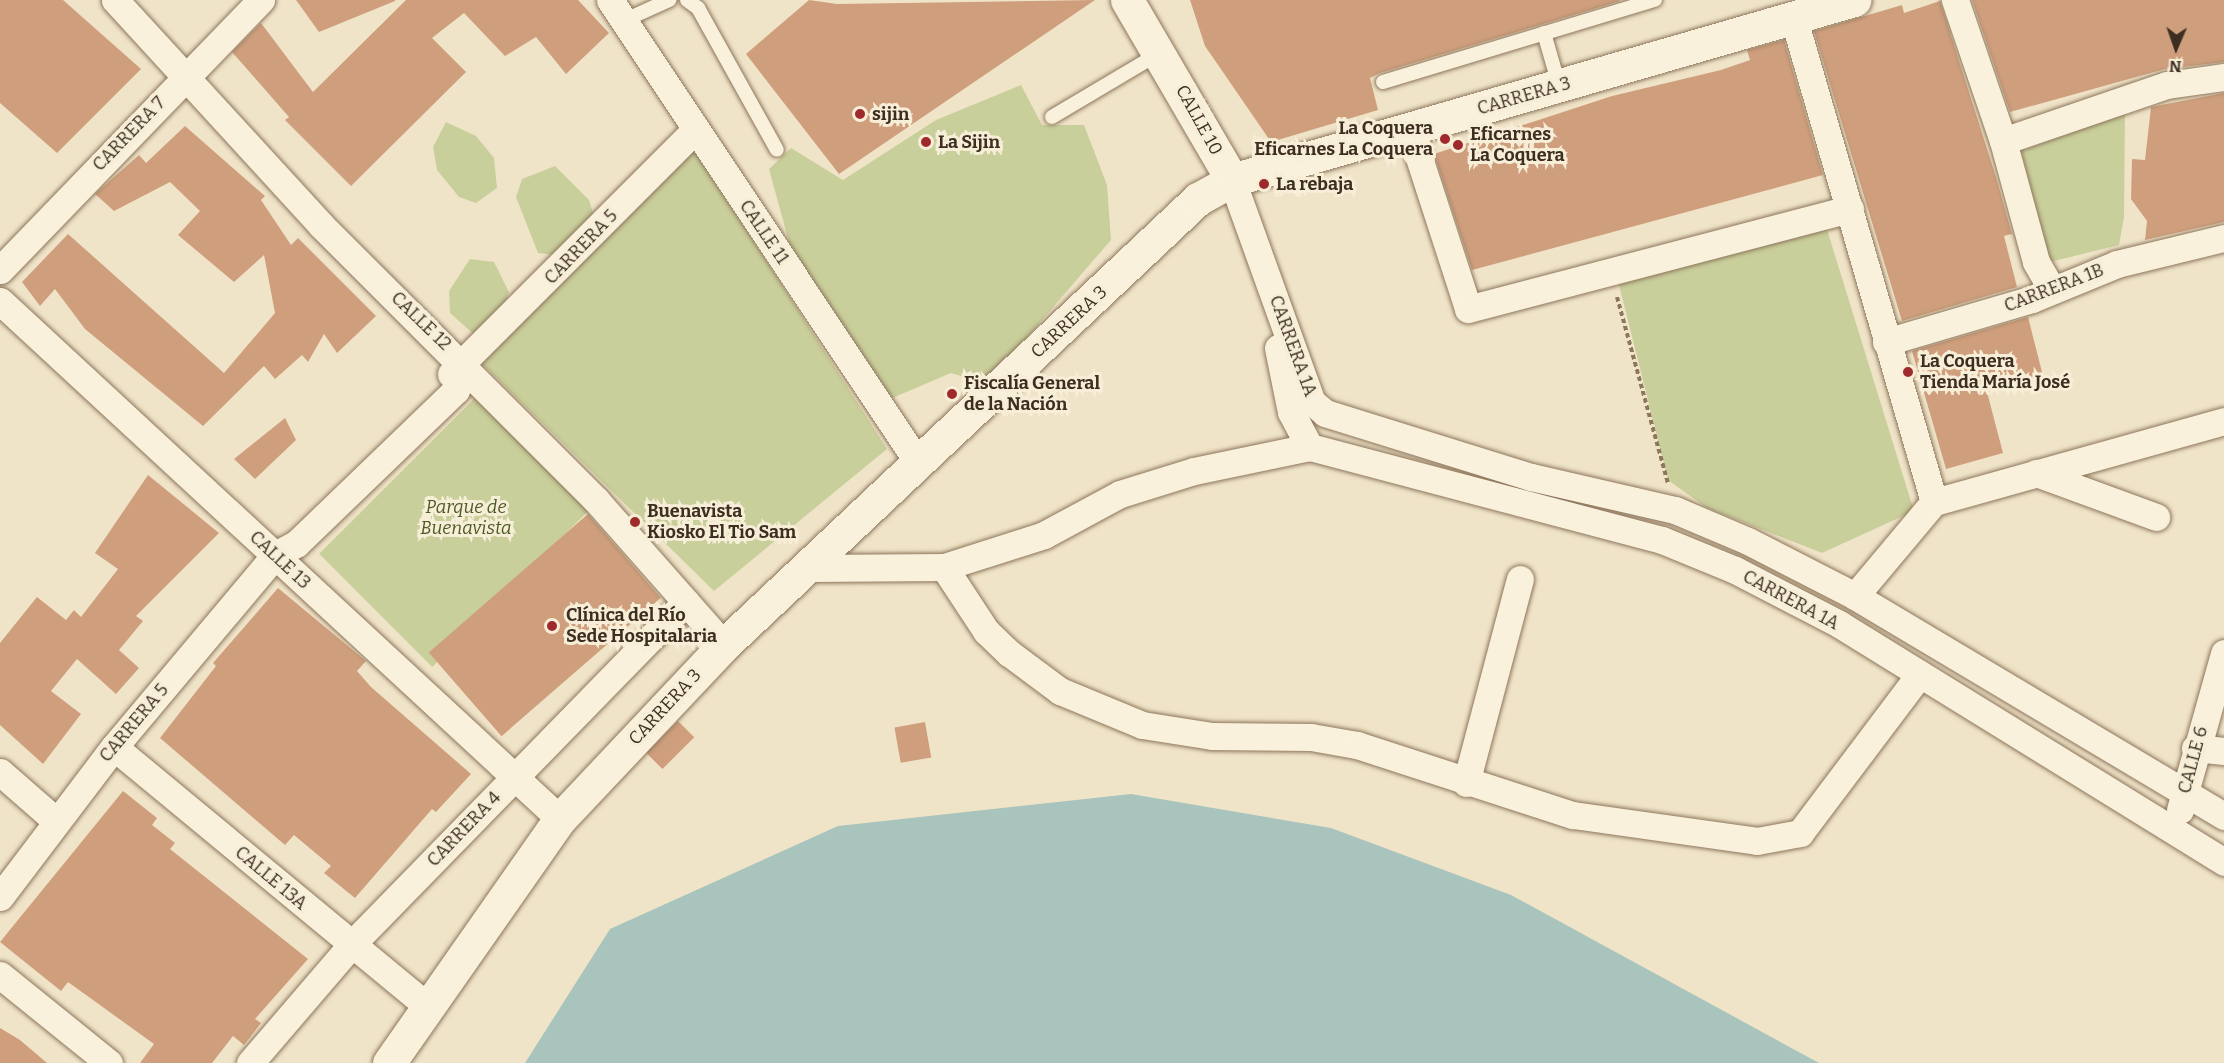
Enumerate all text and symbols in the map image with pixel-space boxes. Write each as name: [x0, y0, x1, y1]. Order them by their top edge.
north arrow: [2146, 18, 2206, 78]
text: N: [2169, 57, 2182, 76]
street label: CARRERA 3: [1475, 72, 1573, 120]
street label: CALLE 10: [1171, 81, 1227, 159]
street label: CARRERA 7: [88, 92, 170, 176]
place label: sijin: [872, 103, 909, 125]
marker: sijin: [853, 107, 867, 121]
place label: La Coquera Eficarnes La Coquera: [1254, 118, 1433, 160]
place label: Eficarnes La Coquera: [1470, 124, 1565, 166]
place label: La Sijin: [938, 131, 1000, 153]
marker: La Coquera Eficarnes La Coquera: [1438, 132, 1452, 146]
marker: La Sijin: [919, 135, 933, 149]
marker: Eficarnes La Coquera: [1451, 138, 1465, 152]
place label: La rebaja: [1276, 173, 1353, 195]
marker: La rebaja: [1257, 177, 1271, 191]
street label: CALLE 11: [735, 196, 793, 268]
street label: CARRERA 5: [540, 205, 622, 289]
street label: CARRERA 1B: [2001, 259, 2107, 317]
street label: CARRERA 3: [1026, 281, 1112, 363]
street label: CALLE 12: [387, 287, 455, 355]
street label: CARRERA 1A: [1265, 292, 1321, 400]
place label: La Coquera Tienda María José: [1920, 351, 2070, 394]
marker: La Coquera Tienda María José: [1901, 365, 1915, 379]
place label: Fiscalía General de la Nación: [964, 373, 1100, 416]
marker: Fiscalía General de la Nación: [945, 387, 959, 401]
park label: Parque de Buenavista: [420, 497, 512, 540]
place label: Buenavista Kiosko El Tio Sam: [647, 501, 796, 544]
marker: Buenavista Kiosko El Tio Sam: [628, 515, 642, 529]
street label: CALLE 13: [245, 526, 315, 594]
street label: CARRERA 1A: [1739, 566, 1843, 634]
place label: Clínica del Río Sede Hospitalaria: [566, 605, 717, 648]
marker: Clínica del Río Sede Hospitalaria: [543, 617, 561, 635]
street label: CARRERA 3: [624, 664, 706, 750]
street label: CARRERA 5: [95, 679, 173, 767]
street label: CALLE 6: [2174, 724, 2212, 796]
street label: CARRERA 4: [423, 787, 505, 871]
street label: CALLE 13A: [231, 842, 311, 914]

